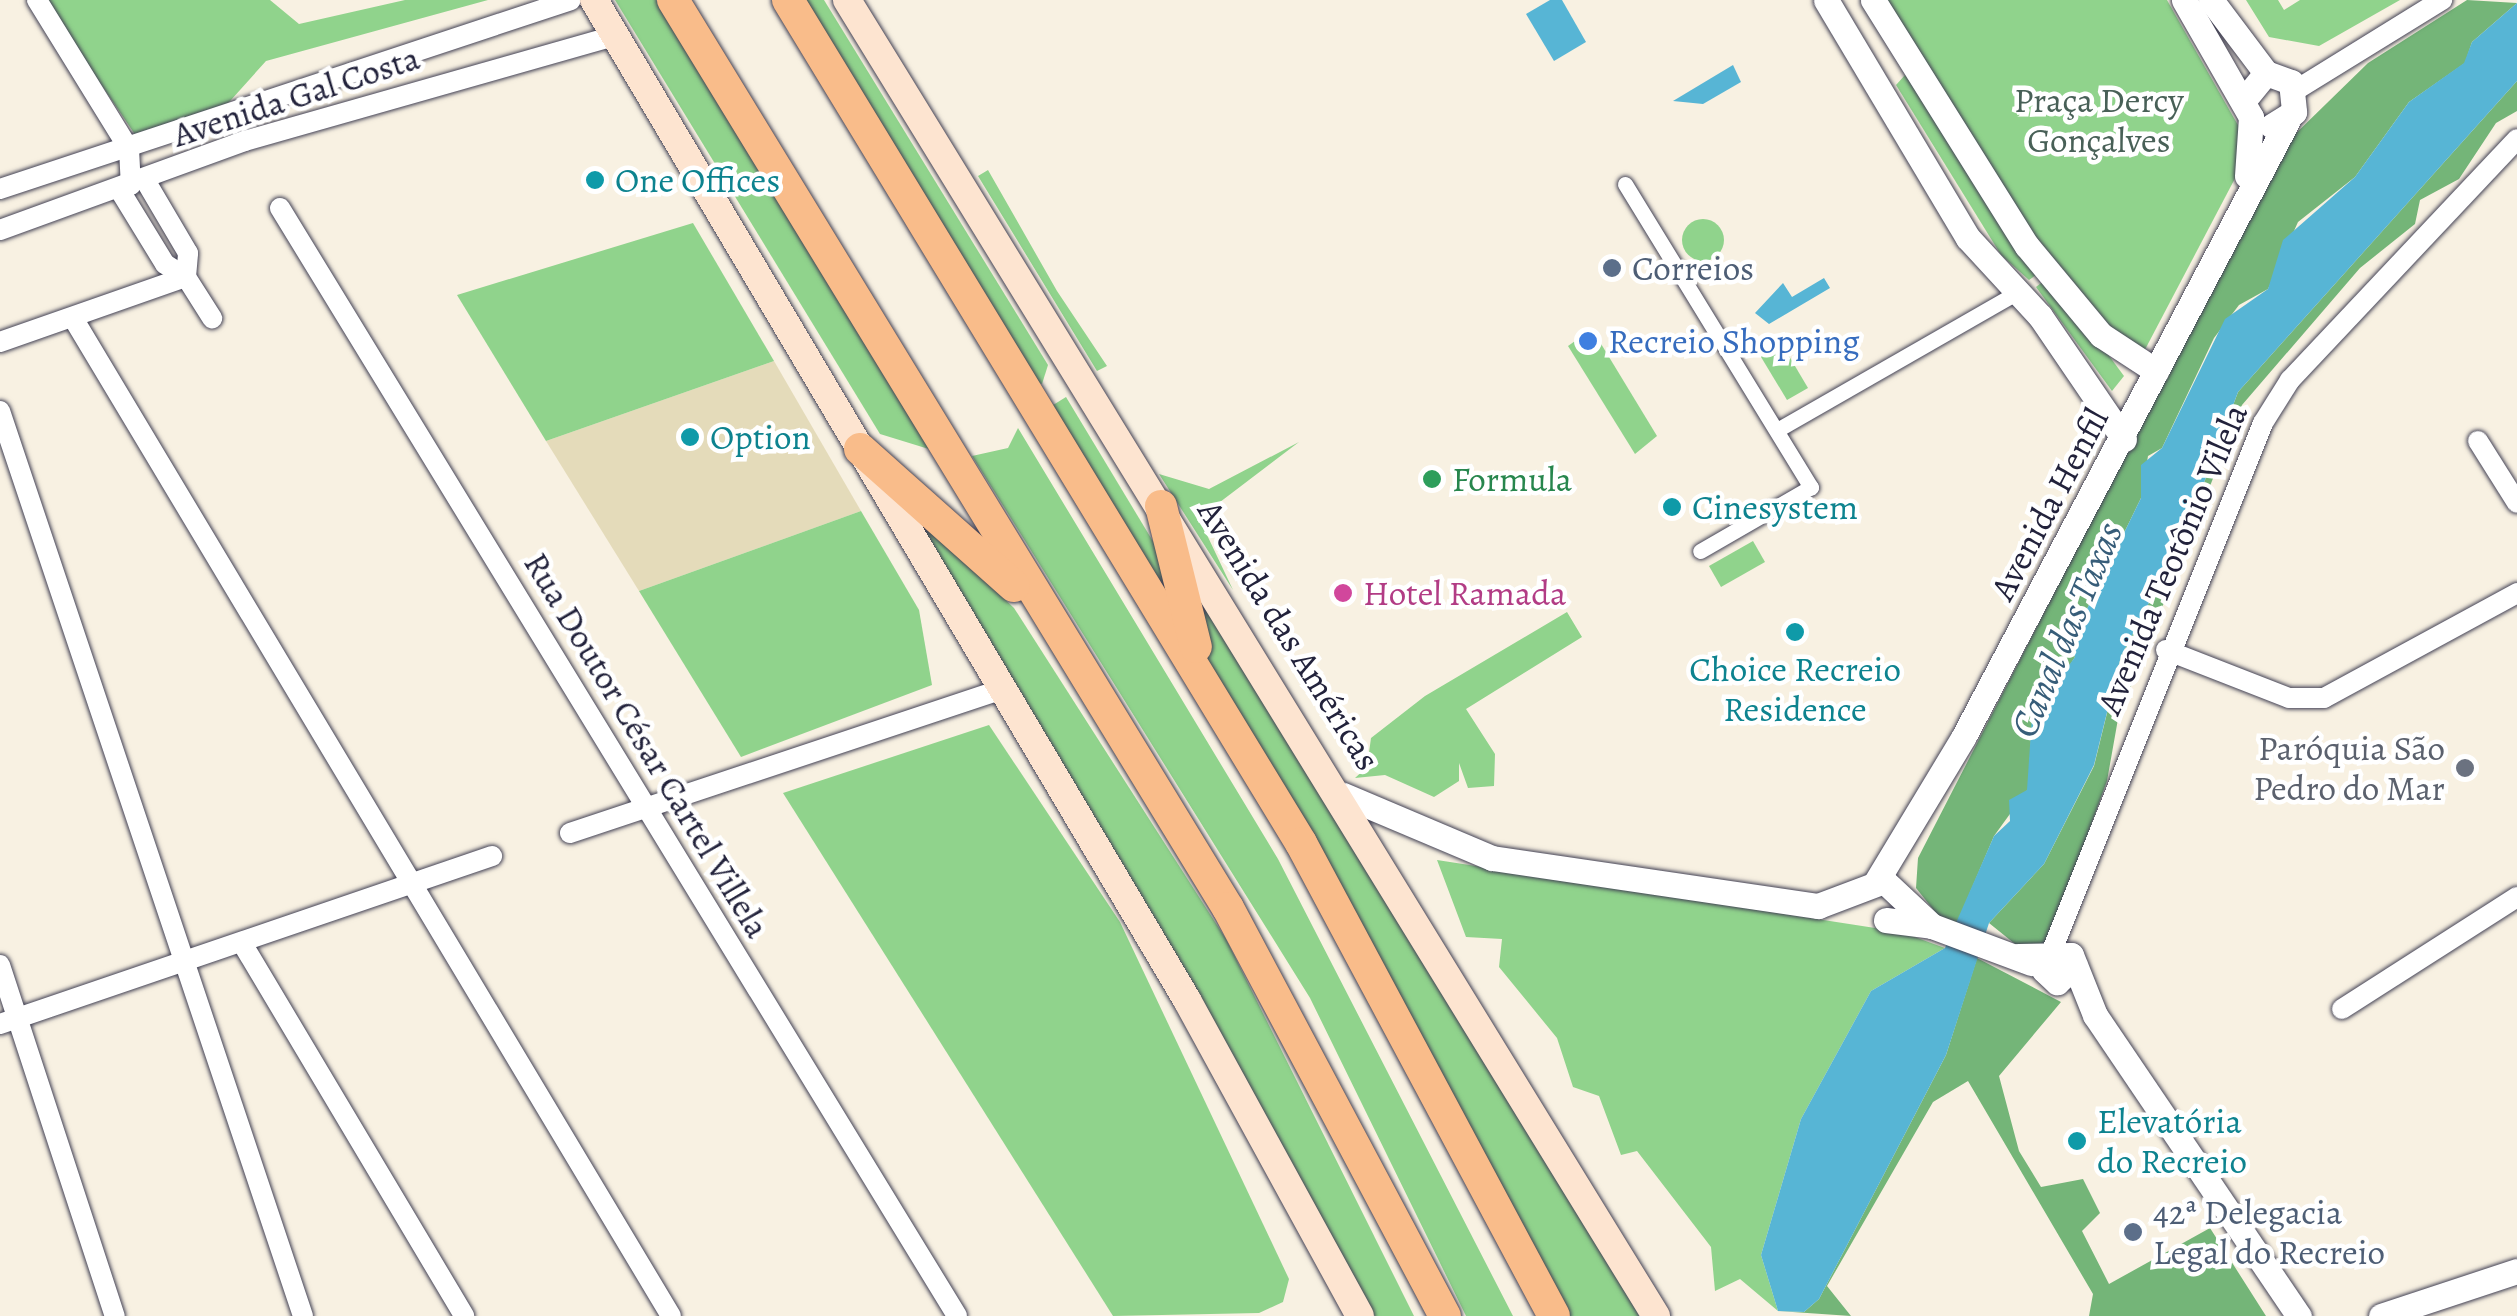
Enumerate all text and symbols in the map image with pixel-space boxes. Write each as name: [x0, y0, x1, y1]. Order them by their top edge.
street label: Avenida Gal Costa: [167, 36, 425, 156]
park label: Praça Dercy Gonçalves: [2014, 79, 2184, 161]
place label: One Offices: [615, 159, 780, 201]
marker: One Offices: [584, 169, 606, 191]
place label: Correios: [1632, 247, 1754, 289]
marker: Correios: [1601, 257, 1623, 279]
place label: Recreio Shopping: [1608, 320, 1860, 362]
marker: Recreio Shopping: [1577, 330, 1599, 352]
street label: Avenida Teotônio Vilela: [2088, 398, 2256, 720]
street label: Avenida Henfil: [1981, 401, 2117, 607]
place label: Option: [710, 416, 811, 458]
marker: Option: [679, 426, 701, 448]
place label: Formula: [1452, 458, 1572, 500]
marker: Formula: [1421, 468, 1443, 490]
place label: Cinesystem: [1692, 486, 1858, 528]
street label: Avenida das Américas: [1189, 492, 1389, 778]
marker: Cinesystem: [1661, 496, 1683, 518]
water label: Canal das Taxas: [2001, 516, 2133, 744]
street label: Rua Doutor César Cartel Villela: [515, 545, 779, 945]
place label: Hotel Ramada: [1363, 572, 1566, 614]
marker: Hotel Ramada: [1332, 582, 1354, 604]
marker: Choice Recreio Residence: [1784, 621, 1806, 643]
place label: Choice Recreio Residence: [1689, 648, 1901, 730]
place label: Paróquia São Pedro do Mar: [2253, 727, 2445, 809]
marker: Paróquia São Pedro do Mar: [2454, 757, 2476, 779]
place label: Elevatória do Recreio: [2097, 1100, 2247, 1182]
marker: Elevatória do Recreio: [2066, 1130, 2088, 1152]
place label: 42ª Delegacia Legal do Recreio: [2153, 1191, 2385, 1273]
marker: 42ª Delegacia Legal do Recreio: [2122, 1221, 2144, 1243]

